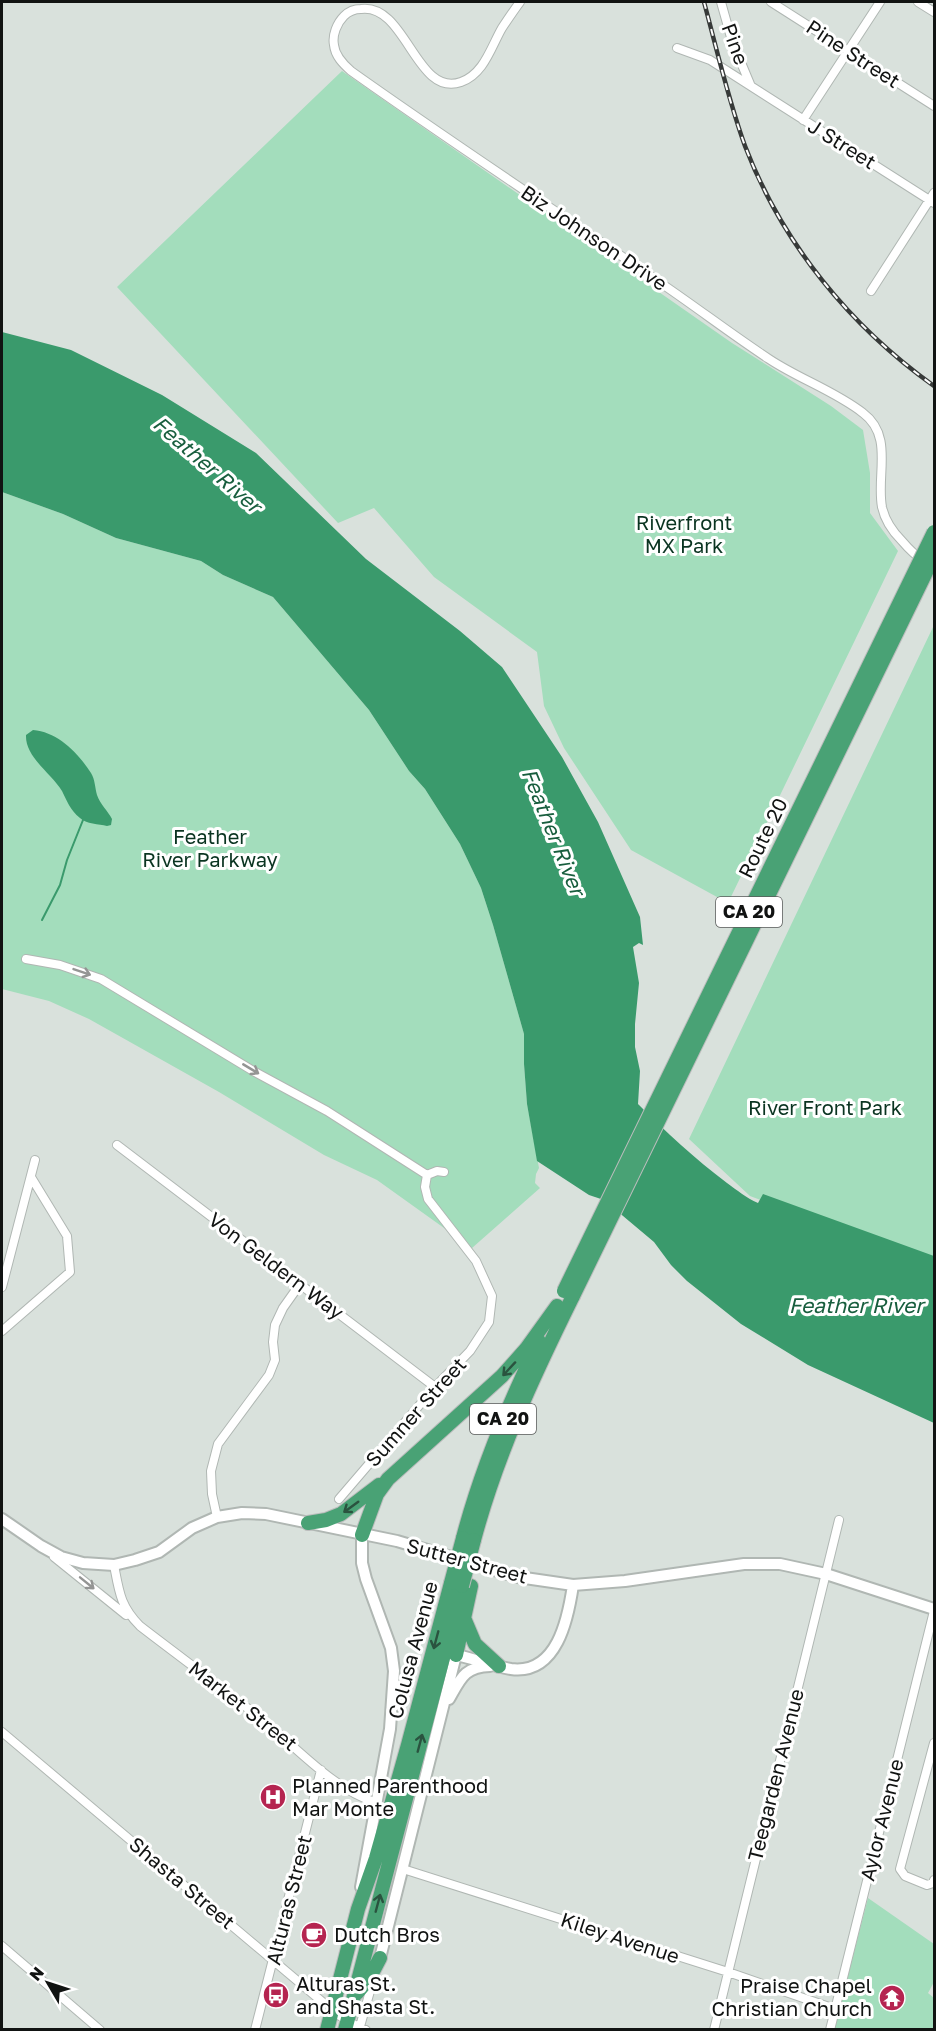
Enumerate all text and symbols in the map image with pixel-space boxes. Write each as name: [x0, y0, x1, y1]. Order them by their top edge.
street label: Pine Street: [802, 14, 905, 92]
street label: Pine: [717, 20, 754, 68]
street label: J Street: [804, 113, 881, 173]
street label: Biz Johnson Drive: [517, 179, 672, 295]
water label: Feather River: [148, 410, 269, 520]
park label: Riverfront MX Park: [636, 510, 732, 557]
water label: Feather River: [517, 764, 592, 902]
street label: Route 20: [732, 794, 792, 882]
park label: Feather River Parkway: [142, 824, 278, 871]
road number: CA 20: [716, 897, 782, 927]
one-way arrow: [72, 968, 91, 979]
one-way arrow: [242, 1063, 259, 1075]
park label: River Front Park: [748, 1095, 902, 1119]
street label: Von Geldern Way: [204, 1207, 349, 1324]
water label: Feather River: [789, 1292, 926, 1318]
street label: Sumner Street: [360, 1352, 471, 1471]
one-way arrow: [502, 1361, 516, 1376]
road number: CA 20: [470, 1404, 536, 1434]
one-way arrow: [344, 1501, 360, 1513]
street label: Sutter Street: [404, 1532, 530, 1588]
one-way arrow: [78, 1577, 94, 1590]
street label: Colusa Avenue: [382, 1578, 442, 1721]
one-way arrow: [430, 1630, 441, 1649]
street label: Market Street: [185, 1655, 303, 1755]
street label: Teegarden Avenue: [742, 1686, 808, 1863]
one-way arrow: [415, 1733, 427, 1752]
street label: Aylor Avenue: [854, 1756, 908, 1883]
place label: Planned Parenthood Mar Monte: [292, 1773, 488, 1820]
hospital icon: Planned Parenthood Mar Monte: [258, 1782, 288, 1812]
street label: Shasta Street: [125, 1831, 240, 1933]
street label: Alturas Street: [260, 1832, 316, 1967]
one-way arrow: [373, 1894, 384, 1913]
street label: Kiley Avenue: [558, 1907, 683, 1968]
cafe icon: Dutch Bros: [299, 1920, 329, 1950]
place label: Dutch Bros: [334, 1922, 440, 1946]
north arrow: [18, 1953, 78, 2013]
text: N: [25, 1963, 48, 1985]
place label: Alturas St. and Shasta St.: [296, 1971, 435, 2018]
place label: Praise Chapel Christian Church: [712, 1973, 872, 2020]
bus stop icon: Alturas St. and Shasta St.: [261, 1980, 291, 2010]
temple icon: Praise Chapel Christian Church: [877, 1983, 907, 2013]

